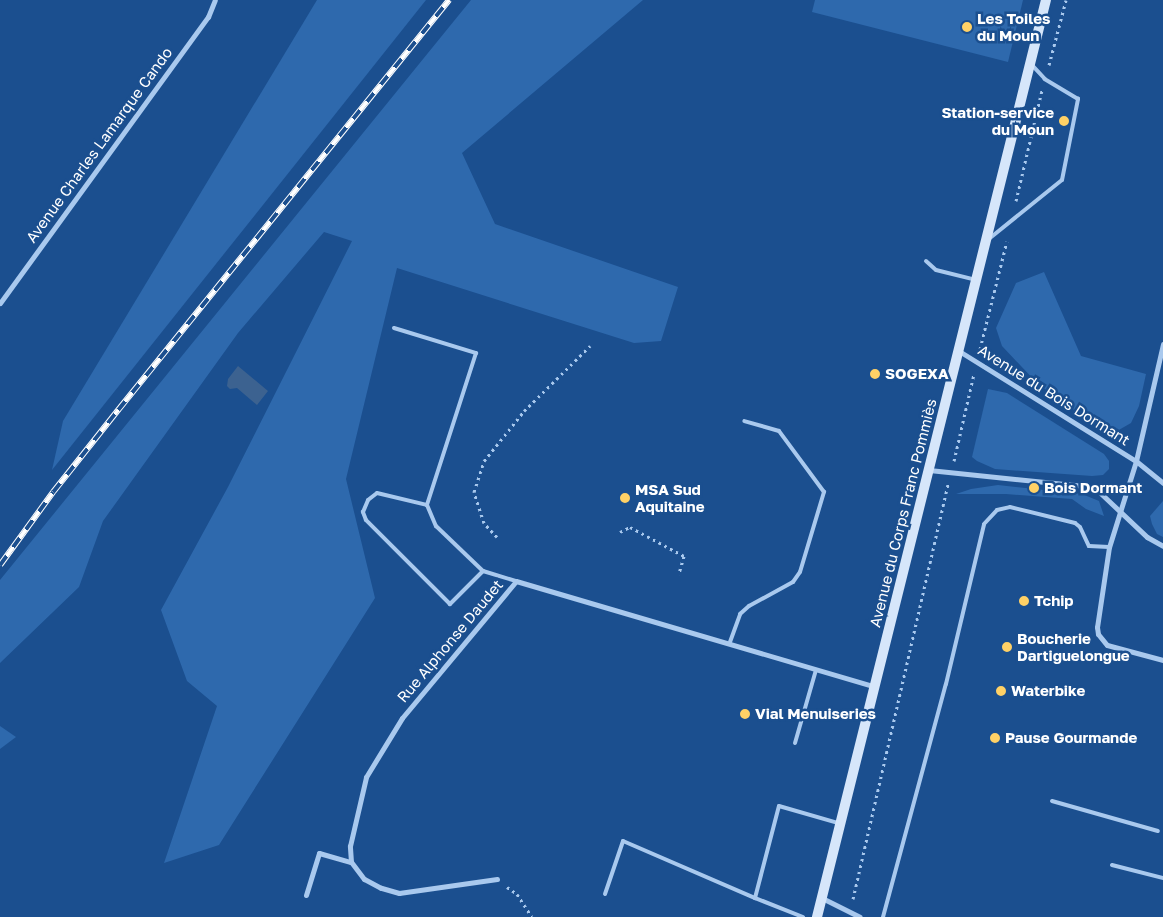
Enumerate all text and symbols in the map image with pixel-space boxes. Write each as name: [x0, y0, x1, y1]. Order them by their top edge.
place label: Les Toiles du Moun: [977, 9, 1050, 44]
marker: Les Toiles du Moun: [961, 21, 973, 33]
street label: Avenue Charles Lamarque Cando: [22, 44, 176, 246]
place label: Station-service du Moun: [941, 103, 1054, 138]
marker: Station-service du Moun: [1058, 115, 1070, 127]
street label: Avenue du Bois Dormant: [975, 341, 1133, 449]
place label: SOGEXA: [885, 365, 949, 383]
marker: SOGEXA: [869, 368, 881, 380]
street label: Avenue du Corps Franc Pommiès: [866, 397, 940, 629]
place label: Bois Dormant: [1044, 479, 1142, 497]
place label: MSA Sud Aquitaine: [635, 480, 704, 515]
marker: Bois Dormant: [1028, 482, 1040, 494]
marker: MSA Sud Aquitaine: [619, 492, 631, 504]
street label: Rue Alphonse Daudet: [393, 576, 507, 706]
place label: Tchip: [1034, 592, 1074, 610]
marker: Tchip: [1018, 595, 1030, 607]
place label: Boucherie Dartiguelongue: [1017, 629, 1130, 664]
marker: Boucherie Dartiguelongue: [1001, 641, 1013, 653]
place label: Waterbike: [1011, 682, 1085, 700]
marker: Waterbike: [995, 685, 1007, 697]
place label: Vial Menuiseries: [755, 705, 876, 723]
marker: Vial Menuiseries: [739, 708, 751, 720]
place label: Pause Gourmande: [1005, 729, 1137, 747]
marker: Pause Gourmande: [989, 732, 1001, 744]

